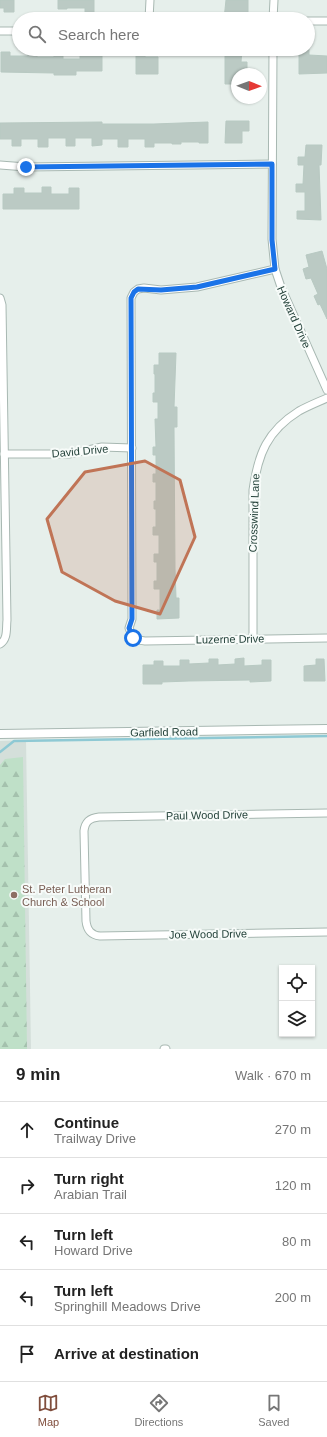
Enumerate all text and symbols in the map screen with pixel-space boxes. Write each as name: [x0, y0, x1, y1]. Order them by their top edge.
search box: [12, 12, 315, 56]
icon: search: [26, 23, 48, 45]
text: Search here: [58, 26, 140, 43]
north arrow: [231, 68, 267, 104]
route end: [17, 158, 35, 176]
street label: Howard Drive: [275, 284, 313, 350]
street label: David Drive: [51, 443, 109, 459]
street label: Crosswind Lane: [247, 473, 261, 553]
route start: [124, 629, 142, 647]
street label: Luzerne Drive: [196, 632, 264, 646]
street label: Garfield Road: [130, 725, 198, 739]
street label: Paul Wood Drive: [166, 808, 248, 822]
place label: St. Peter Lutheran Church & School: [22, 883, 111, 908]
marker: St. Peter Lutheran Church & School: [9, 890, 19, 900]
street label: Joe Wood Drive: [169, 927, 247, 941]
map controls: [279, 965, 315, 1037]
button: locate: [279, 965, 315, 1001]
button: layers: [279, 1001, 315, 1037]
text: 9 min: [16, 1065, 60, 1084]
text: Walk · 670 m: [235, 1068, 311, 1083]
text: Continue: [54, 1114, 119, 1131]
icon: ahead: [16, 1119, 38, 1141]
text: 270 m: [275, 1122, 311, 1137]
text: Trailway Drive: [54, 1131, 136, 1146]
text: Turn right: [54, 1170, 124, 1187]
icon: right: [16, 1175, 38, 1197]
text: 120 m: [275, 1178, 311, 1193]
text: Arabian Trail: [54, 1187, 127, 1202]
text: Turn left: [54, 1226, 113, 1243]
icon: left: [16, 1231, 38, 1253]
text: 80 m: [282, 1234, 311, 1249]
text: Howard Drive: [54, 1243, 133, 1258]
text: Turn left: [54, 1282, 113, 1299]
icon: left: [16, 1287, 38, 1309]
text: 200 m: [275, 1290, 311, 1305]
text: Springhill Meadows Drive: [54, 1299, 201, 1314]
icon: arrive: [16, 1343, 38, 1365]
text: Arrive at destination: [54, 1345, 199, 1362]
tab: Map: [37, 1392, 59, 1428]
tab: Directions: [134, 1392, 183, 1428]
tab: Saved: [258, 1392, 289, 1428]

